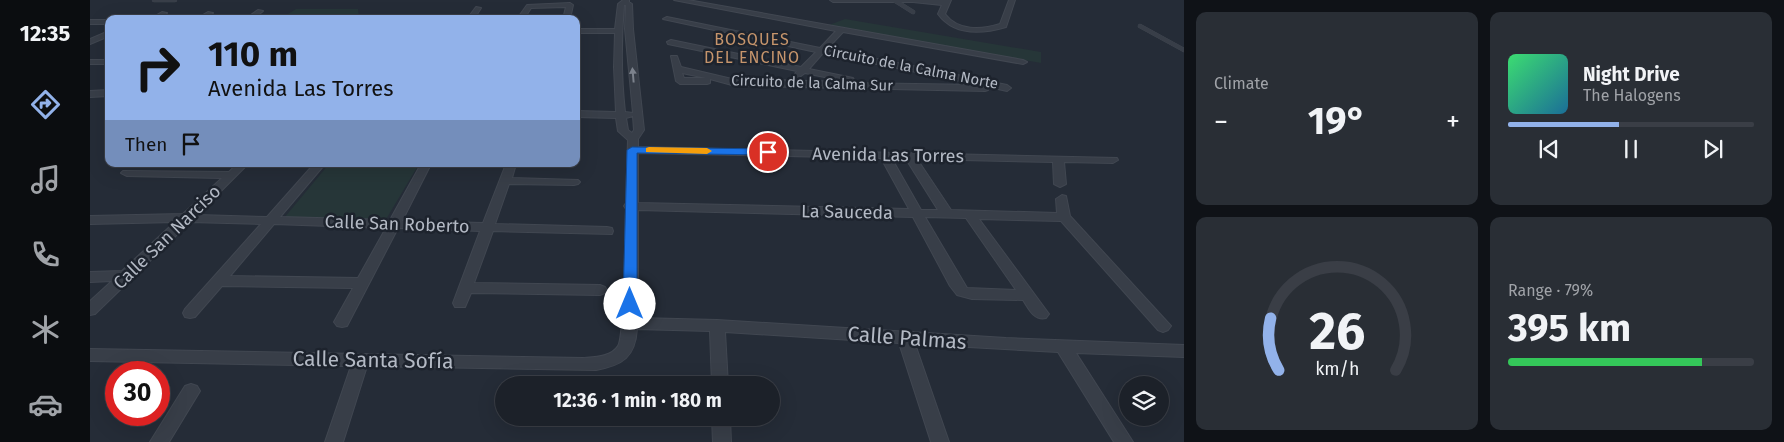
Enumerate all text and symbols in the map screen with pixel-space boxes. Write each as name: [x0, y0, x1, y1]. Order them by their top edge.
text: 12:35: [20, 20, 70, 47]
district label: BOSQUES DEL ENCINO: [704, 30, 800, 67]
text: 110 m: [208, 33, 298, 75]
icon: right: [125, 35, 190, 100]
street label: Circuito de la Calma Norte: [822, 41, 1000, 93]
text: Night Drive: [1583, 63, 1680, 86]
one-way arrow: [629, 67, 637, 83]
street label: Circuito de la Calma Sur: [731, 71, 893, 95]
text: Climate: [1214, 74, 1269, 93]
text: Avenida Las Torres: [208, 75, 394, 102]
text: The Halogens: [1583, 86, 1681, 105]
icon: directions: [28, 87, 63, 122]
text: 19°: [1308, 98, 1366, 144]
text: −: [1214, 105, 1228, 138]
text: +: [1446, 105, 1460, 138]
icon: arrive: [177, 130, 205, 158]
pin: [747, 131, 789, 173]
text: Then: [125, 133, 167, 156]
icon: previous: [1535, 135, 1563, 163]
icon: pause: [1617, 135, 1645, 163]
icon: next: [1699, 135, 1727, 163]
icon: arrive: [754, 138, 782, 166]
street label: Avenida Las Torres: [812, 143, 964, 167]
icon: music: [28, 162, 63, 197]
street label: Calle San Narciso: [109, 180, 225, 294]
street label: La Sauceda: [801, 200, 893, 224]
street label: Calle San Roberto: [324, 210, 470, 238]
icon: phone: [28, 237, 63, 272]
position arrow: [603, 277, 655, 329]
text: Range · 79%: [1508, 281, 1593, 300]
text: 26: [1309, 300, 1365, 363]
text: 395 km: [1508, 305, 1631, 351]
icon: climate: [28, 312, 63, 347]
street label: Calle Palmas: [847, 321, 968, 355]
street label: Calle Santa Sofía: [292, 346, 454, 374]
text: km/h: [1315, 358, 1359, 380]
speed limit sign: 30: [105, 361, 170, 426]
map controls: [1119, 376, 1169, 426]
button: layers: [1119, 376, 1169, 426]
icon: car: [28, 387, 63, 422]
text: 12:36 · 1 min · 180 m: [553, 389, 722, 412]

